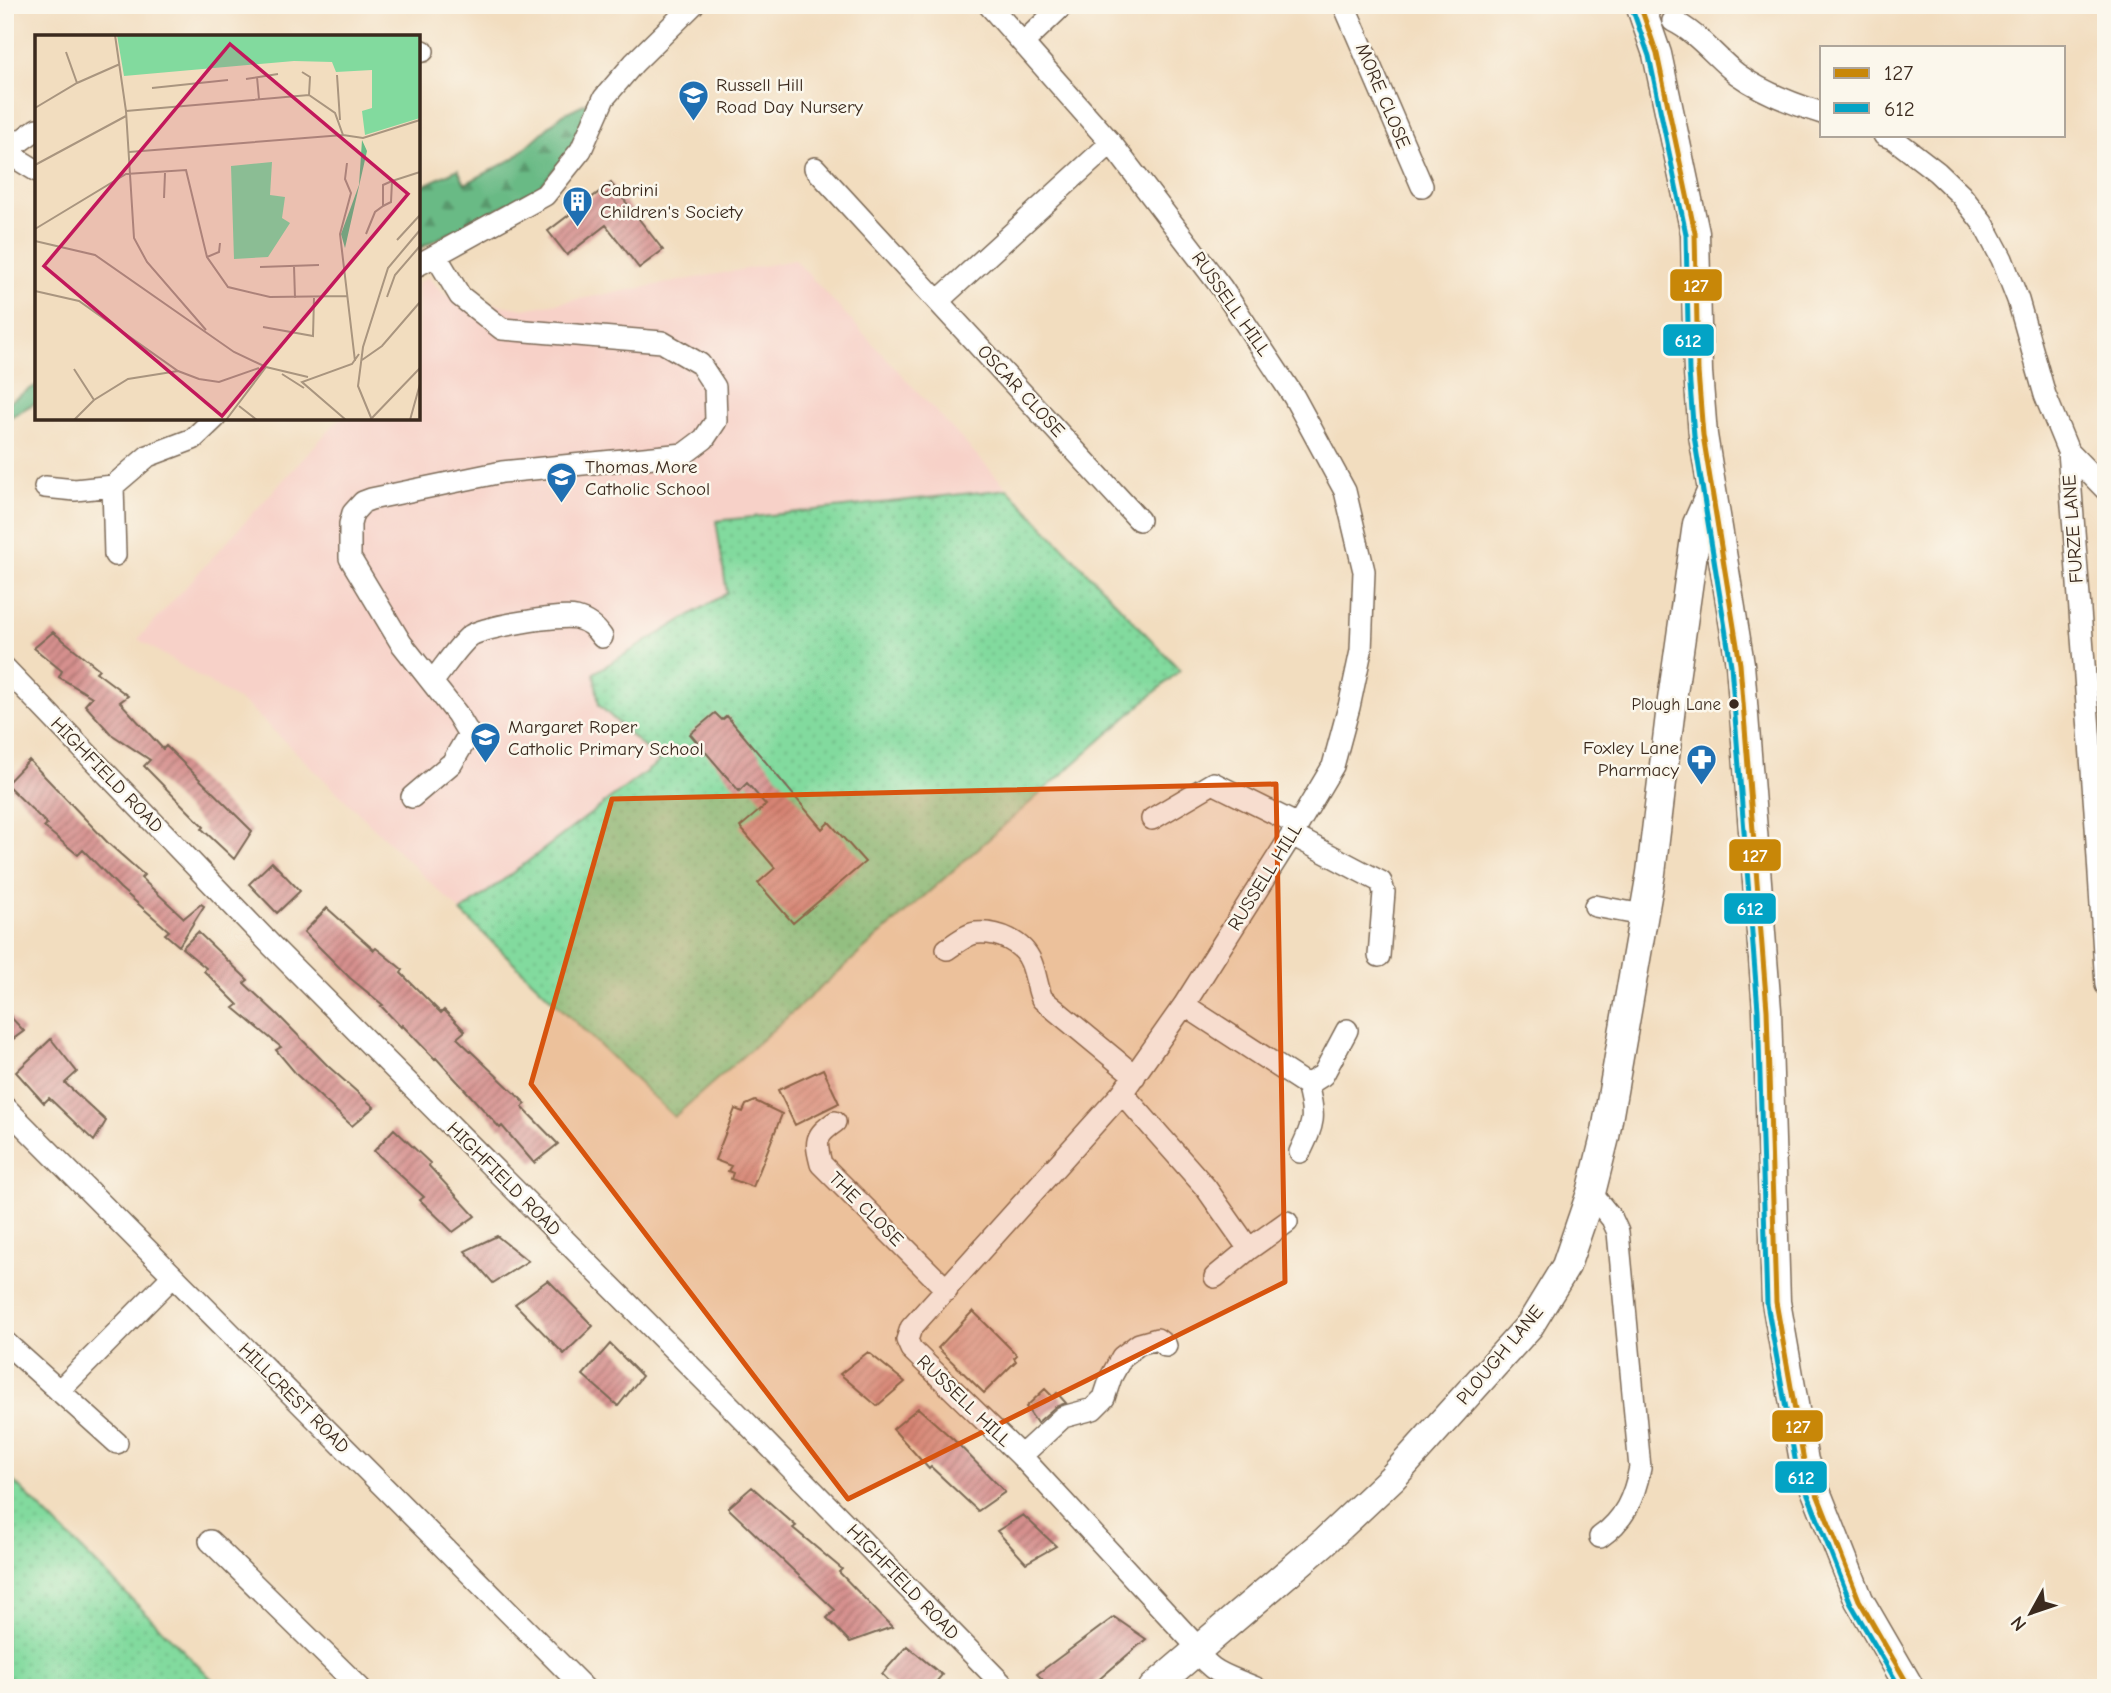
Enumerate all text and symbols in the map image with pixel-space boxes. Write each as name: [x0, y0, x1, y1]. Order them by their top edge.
inset map: [35, 35, 420, 420]
street label: MORE CLOSE: [1351, 40, 1415, 152]
legend: [1820, 46, 2066, 136]
text: 127: [1884, 61, 1913, 85]
place label: Russell Hill Road Day Nursery: [716, 74, 864, 118]
school or university icon: Russell Hill Road Day Nursery: [676, 79, 710, 123]
text: 612: [1884, 97, 1915, 121]
place label: Cabrini Children's Society: [600, 179, 744, 223]
building icon: Cabrini Children's Society: [560, 184, 594, 228]
street label: RUSSELL HILL: [1187, 248, 1275, 361]
line badge: 127: [1669, 268, 1723, 302]
text: 127: [1683, 275, 1709, 297]
line badge: 612: [1662, 323, 1715, 357]
text: 612: [1675, 330, 1701, 352]
street label: OSCAR CLOSE: [973, 340, 1069, 442]
place label: Thomas More Catholic School: [585, 456, 710, 500]
school or university icon: Thomas More Catholic School: [545, 461, 579, 505]
street label: FURZE LANE: [2058, 474, 2088, 584]
place label: Plough Lane: [1631, 695, 1721, 714]
marker: Plough Lane: [1727, 697, 1741, 711]
street label: HIGHFIELD ROAD: [46, 713, 168, 837]
place label: Margaret Roper Catholic Primary School: [508, 716, 704, 760]
school or university icon: Margaret Roper Catholic Primary School: [468, 721, 502, 765]
place label: Foxley Lane Pharmacy: [1583, 737, 1680, 781]
pharmacy icon: Foxley Lane Pharmacy: [1685, 742, 1719, 786]
street label: RUSSELL HILL: [1223, 819, 1307, 935]
line badge: 127: [1728, 838, 1782, 872]
text: 127: [1742, 845, 1768, 867]
line badge: 612: [1723, 892, 1777, 925]
text: 612: [1737, 898, 1763, 920]
street label: HIGHFIELD ROAD: [442, 1117, 566, 1241]
street label: THE CLOSE: [824, 1167, 908, 1251]
street label: PLOUGH LANE: [1452, 1301, 1548, 1409]
street label: HILLCREST ROAD: [234, 1338, 354, 1458]
street label: RUSSELL HILL: [912, 1351, 1016, 1452]
line badge: 127: [1771, 1409, 1824, 1443]
text: 127: [1785, 1416, 1811, 1438]
line badge: 612: [1774, 1460, 1828, 1494]
text: 612: [1788, 1467, 1814, 1489]
street label: HIGHFIELD ROAD: [842, 1520, 964, 1644]
north arrow: [1996, 1578, 2066, 1648]
text: N: [2006, 1611, 2031, 1635]

